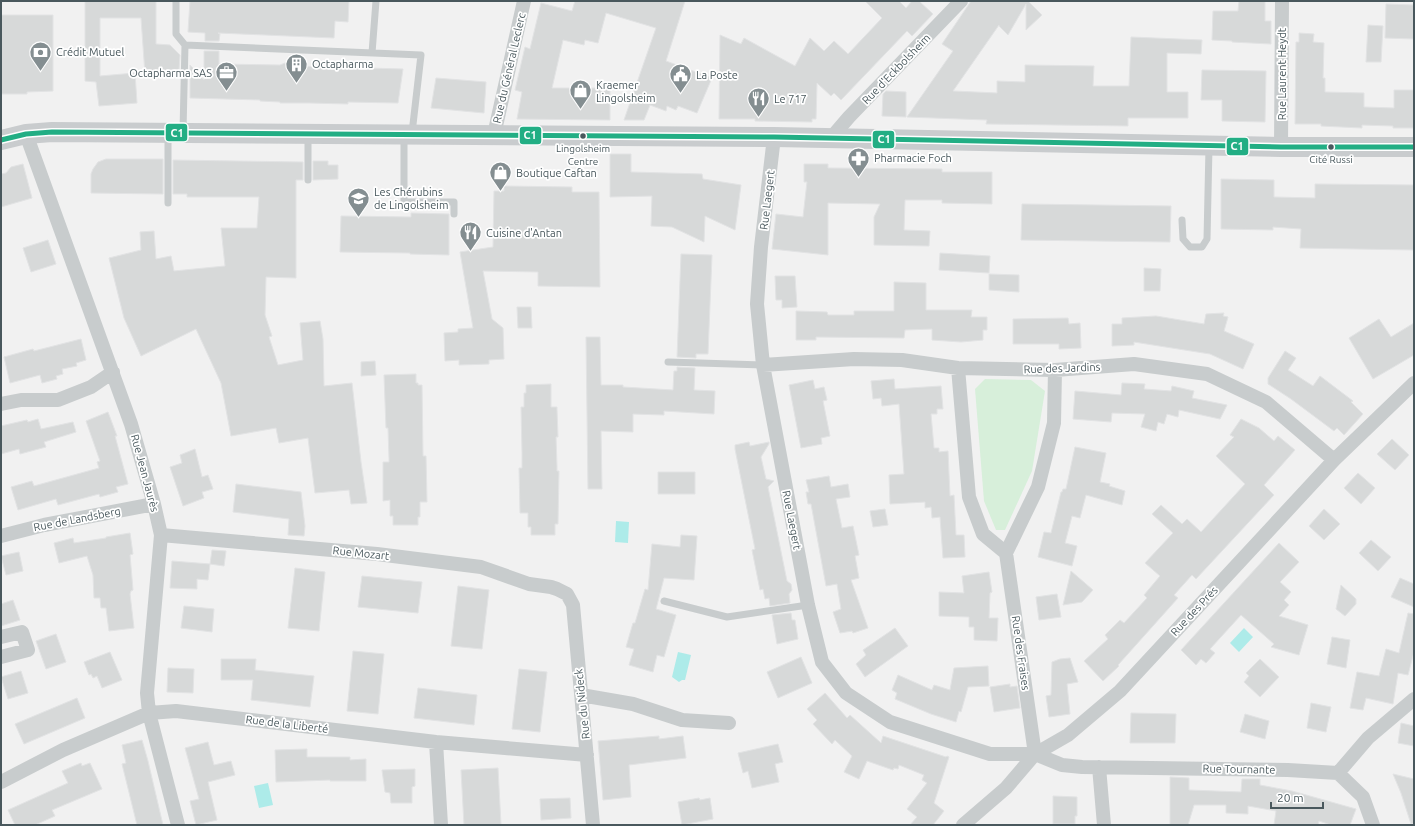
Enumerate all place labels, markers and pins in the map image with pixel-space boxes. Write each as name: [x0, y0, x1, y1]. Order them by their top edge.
bank icon: Crédit Mutuel: [27, 39, 53, 72]
place label: Crédit Mutuel: [56, 46, 124, 58]
building icon: Octapharma: [283, 51, 309, 84]
place label: Octapharma: [312, 58, 373, 70]
office icon: Octapharma SAS: [214, 60, 240, 93]
public building icon: La Poste: [668, 62, 694, 95]
place label: Octapharma SAS: [129, 67, 212, 79]
place label: La Poste: [696, 69, 738, 81]
shop icon: Kraemer Lingolsheim: [568, 78, 594, 111]
place label: Kraemer Lingolsheim: [596, 79, 656, 104]
restaurant icon: Le 717: [746, 86, 772, 119]
place label: Le 717: [774, 93, 807, 105]
marker: Lingolsheim Centre: [578, 131, 588, 141]
marker: Cité Russi: [1326, 142, 1336, 152]
place label: Lingolsheim Centre: [556, 143, 610, 167]
pharmacy icon: Pharmacie Foch: [845, 145, 871, 178]
place label: Pharmacie Foch: [874, 152, 952, 164]
place label: Cité Russi: [1309, 154, 1353, 165]
shop icon: Boutique Caftan: [487, 160, 513, 193]
place label: Boutique Caftan: [516, 167, 597, 179]
school or university icon: Les Chérubins de Lingolsheim: [345, 185, 371, 218]
place label: Les Chérubins de Lingolsheim: [374, 186, 449, 211]
restaurant icon: Cuisine d'Antan: [458, 220, 484, 253]
place label: Cuisine d'Antan: [486, 227, 562, 239]

